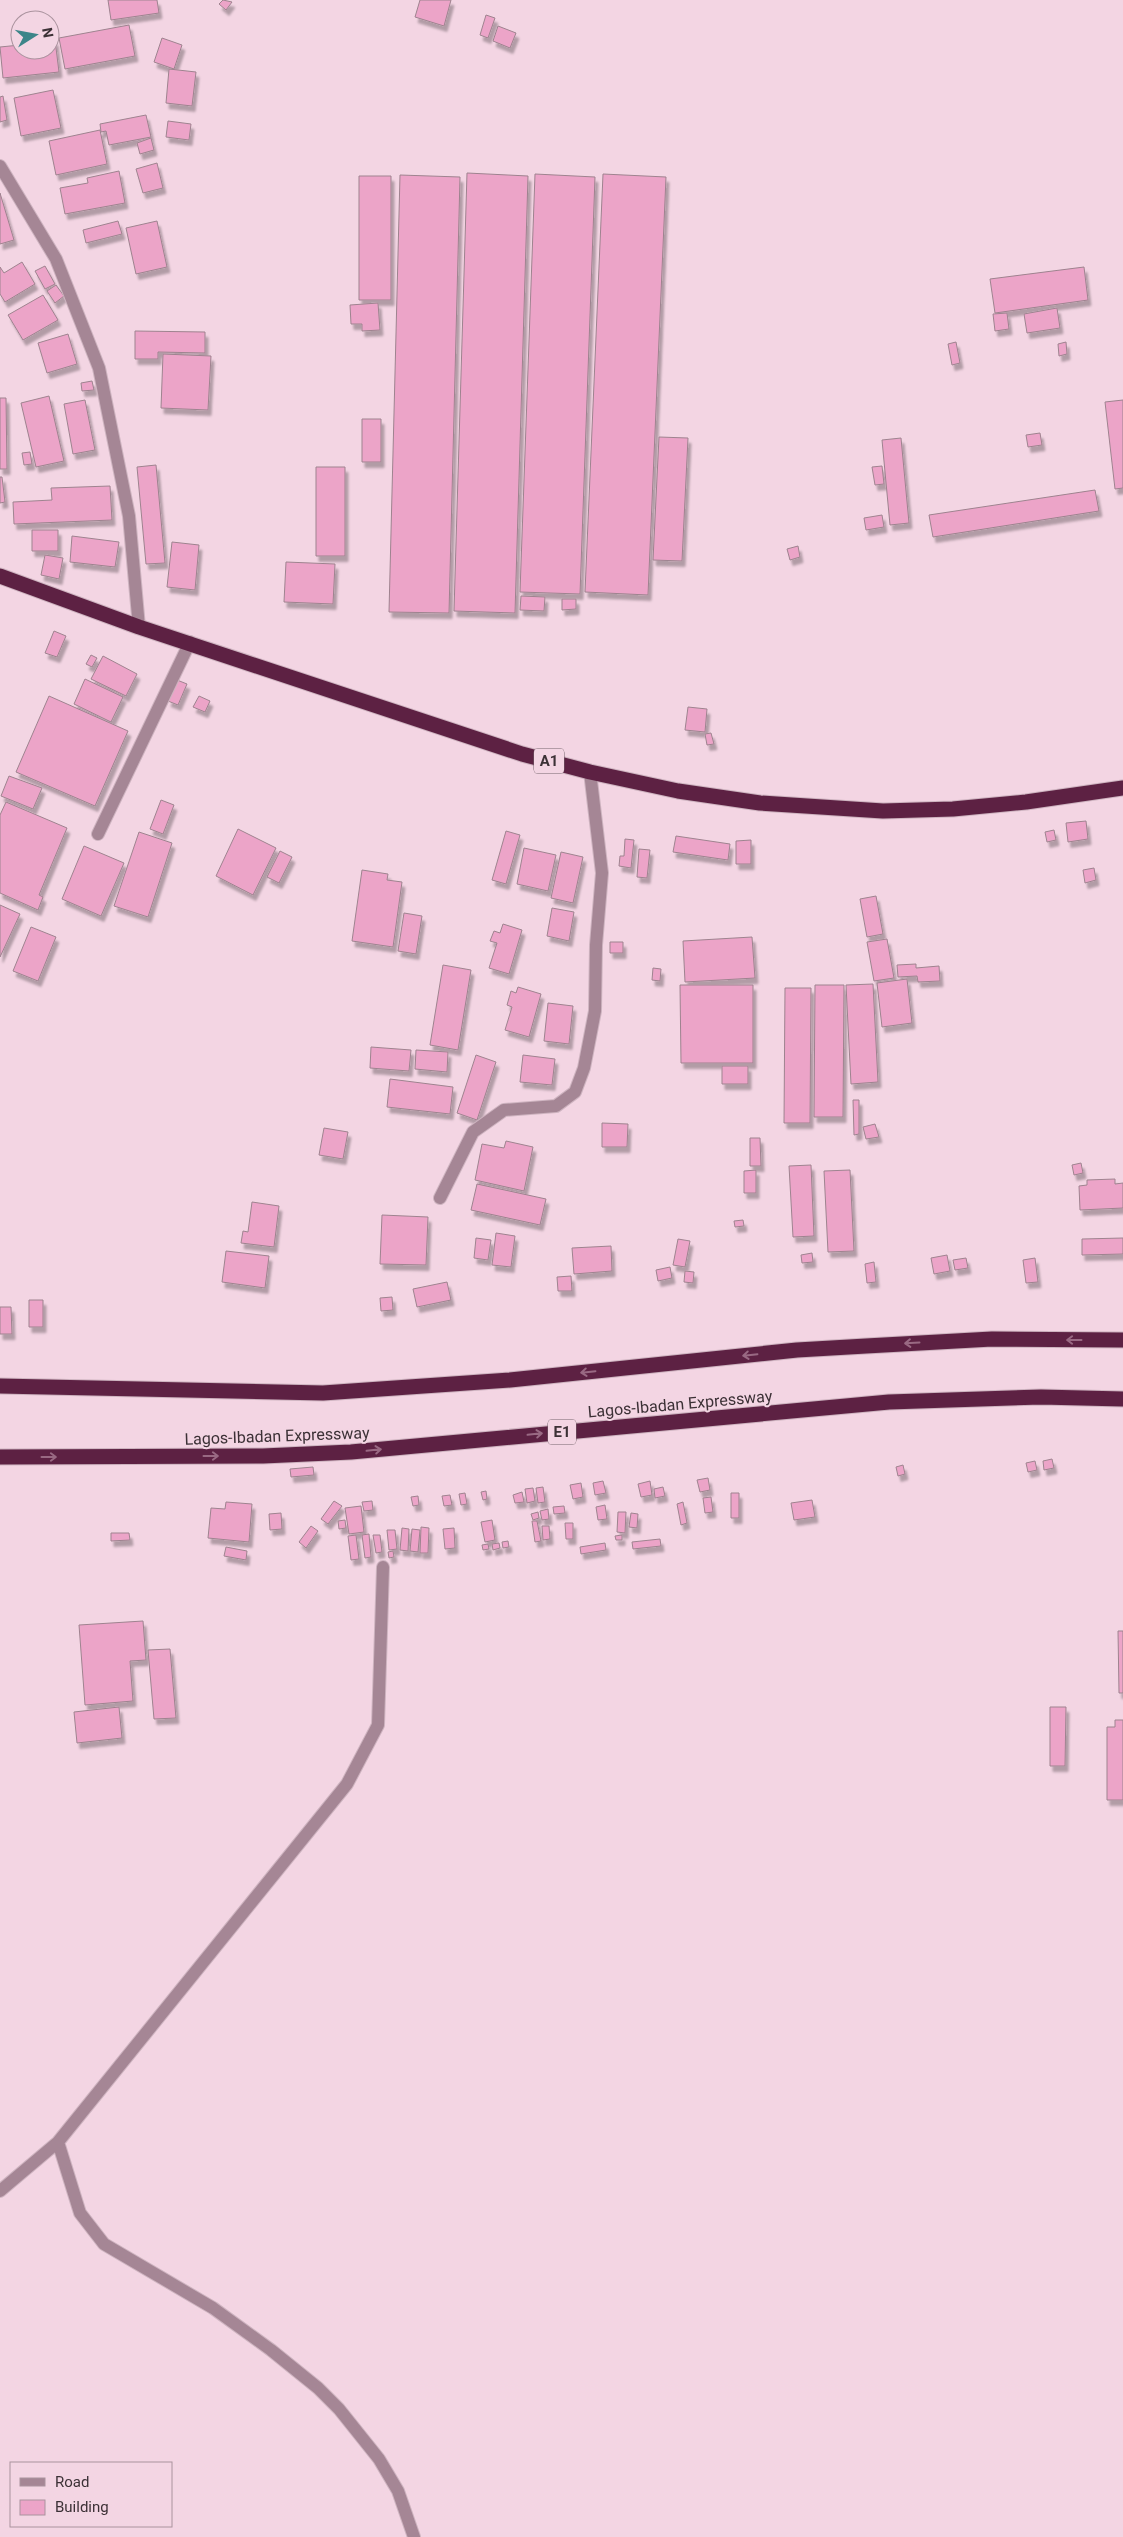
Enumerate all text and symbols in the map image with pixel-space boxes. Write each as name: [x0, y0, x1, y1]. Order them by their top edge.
north arrow: [10, 10, 60, 60]
text: N: [39, 26, 57, 39]
road number: A1: [534, 748, 564, 774]
one-way arrow: [1067, 1335, 1083, 1345]
one-way arrow: [904, 1339, 920, 1348]
one-way arrow: [742, 1350, 758, 1360]
one-way arrow: [580, 1367, 596, 1377]
street label: Lagos-Ibadan Expressway: [587, 1386, 773, 1422]
road number: E1: [548, 1420, 576, 1444]
street label: Lagos-Ibadan Expressway: [184, 1423, 370, 1449]
one-way arrow: [527, 1429, 543, 1439]
one-way arrow: [365, 1445, 381, 1455]
one-way arrow: [202, 1451, 219, 1461]
one-way arrow: [40, 1452, 56, 1462]
legend: [10, 2462, 172, 2527]
text: Road: [55, 2473, 89, 2491]
text: Building: [55, 2498, 109, 2516]

